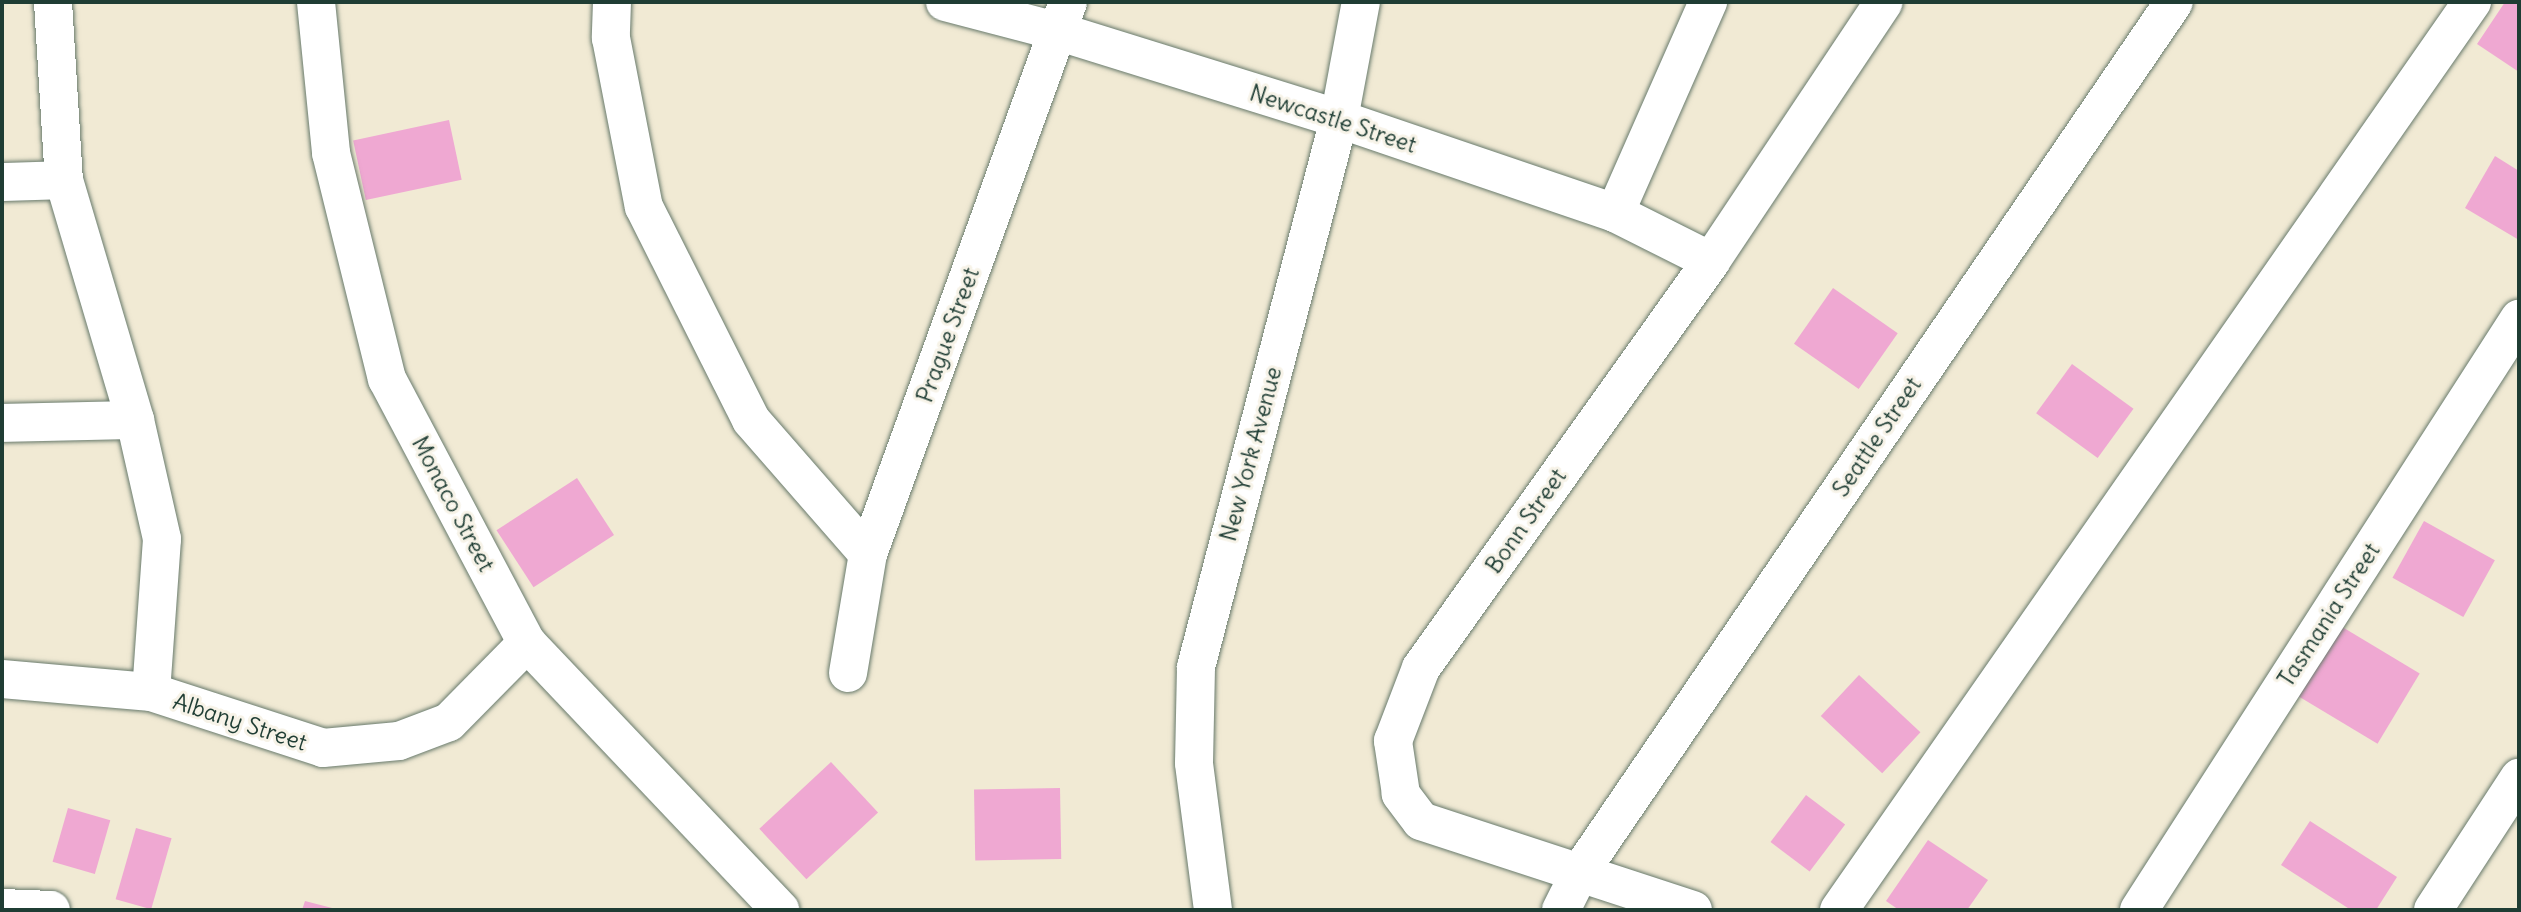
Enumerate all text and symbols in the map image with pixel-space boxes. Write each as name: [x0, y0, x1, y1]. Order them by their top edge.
street label: Newcastle Street: [1246, 79, 1420, 159]
street label: Prague Street: [911, 264, 985, 406]
street label: New York Avenue: [1214, 364, 1288, 544]
street label: Seattle Street: [1827, 372, 1927, 502]
street label: Monaco Street: [406, 432, 500, 576]
street label: Bonn Street: [1480, 463, 1572, 579]
street label: Tasmania Street: [2272, 538, 2386, 692]
street label: Albany Street: [170, 687, 310, 757]

